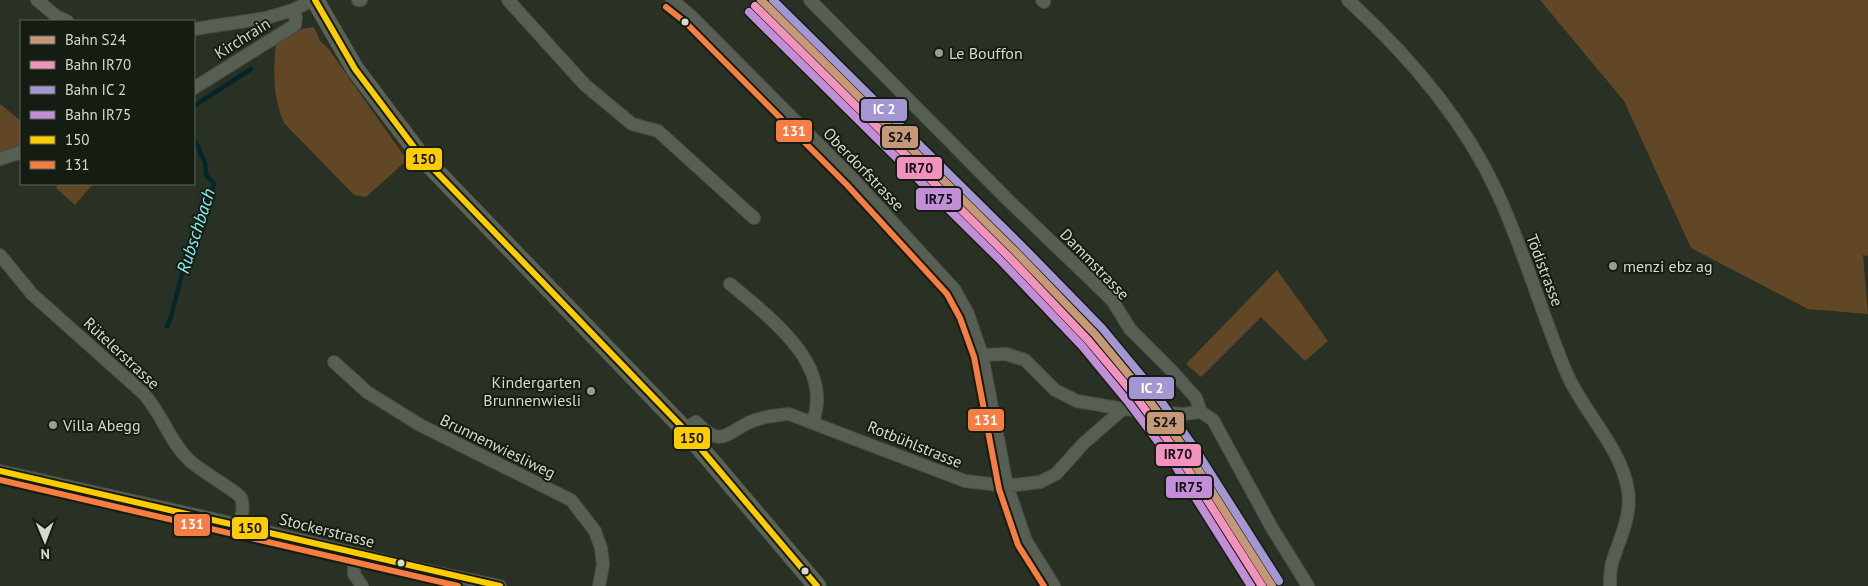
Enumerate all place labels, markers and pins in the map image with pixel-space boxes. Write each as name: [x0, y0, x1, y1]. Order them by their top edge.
unlabelled marker: [680, 17, 690, 27]
place label: Le Bouffon: [949, 43, 1023, 63]
marker: Le Bouffon: [933, 47, 945, 59]
place label: menzi ebz ag: [1623, 256, 1713, 276]
marker: menzi ebz ag: [1607, 260, 1619, 272]
place label: Kindergarten Brunnenwiesli: [483, 372, 581, 410]
marker: Kindergarten Brunnenwiesli: [585, 385, 597, 397]
place label: Villa Abegg: [62, 415, 141, 435]
marker: Villa Abegg: [47, 419, 59, 431]
unlabelled marker: [396, 558, 406, 568]
unlabelled marker: [800, 566, 810, 576]

